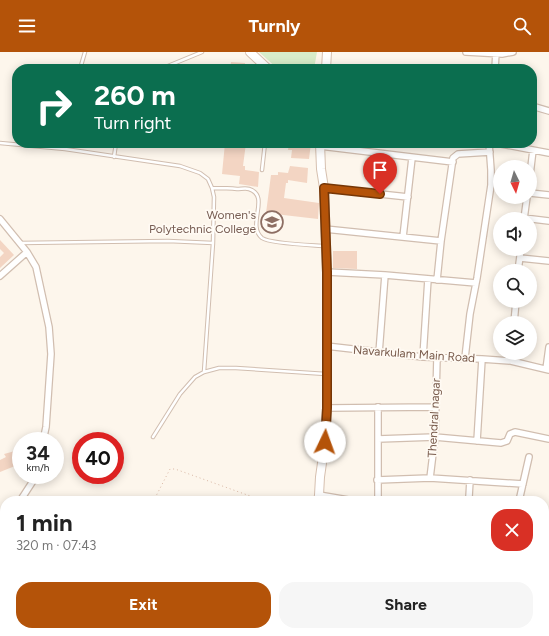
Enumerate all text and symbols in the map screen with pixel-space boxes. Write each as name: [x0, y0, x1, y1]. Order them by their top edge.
icon: menu: [16, 15, 38, 37]
text: Turnly: [249, 15, 300, 37]
icon: search: [511, 15, 533, 37]
text: 260 m: [94, 78, 176, 112]
icon: right: [28, 80, 80, 132]
text: Turn right: [94, 112, 171, 134]
pin: [363, 153, 397, 194]
icon: arrive: [369, 159, 391, 181]
north arrow: [493, 160, 537, 204]
map controls: [493, 160, 537, 360]
place label: Women's Polytechnic College: [149, 208, 256, 236]
school or university icon: Women's Polytechnic College: [259, 209, 285, 235]
button: sound: [493, 212, 537, 256]
button: search: [493, 264, 537, 308]
button: layers: [493, 316, 537, 360]
street label: Navarkulam Main Road: [352, 343, 476, 365]
street label: Thendral nagar: [425, 378, 443, 458]
position arrow: [304, 421, 346, 463]
speed limit sign: 40: [72, 432, 124, 484]
text: 34: [26, 441, 50, 465]
text: km/h: [27, 461, 49, 474]
text: 1 min: [16, 508, 73, 537]
button: close: [491, 509, 533, 551]
text: 320 m · 07:43: [16, 538, 96, 553]
button: Exit: [16, 582, 271, 628]
button: Share: [279, 582, 533, 628]

